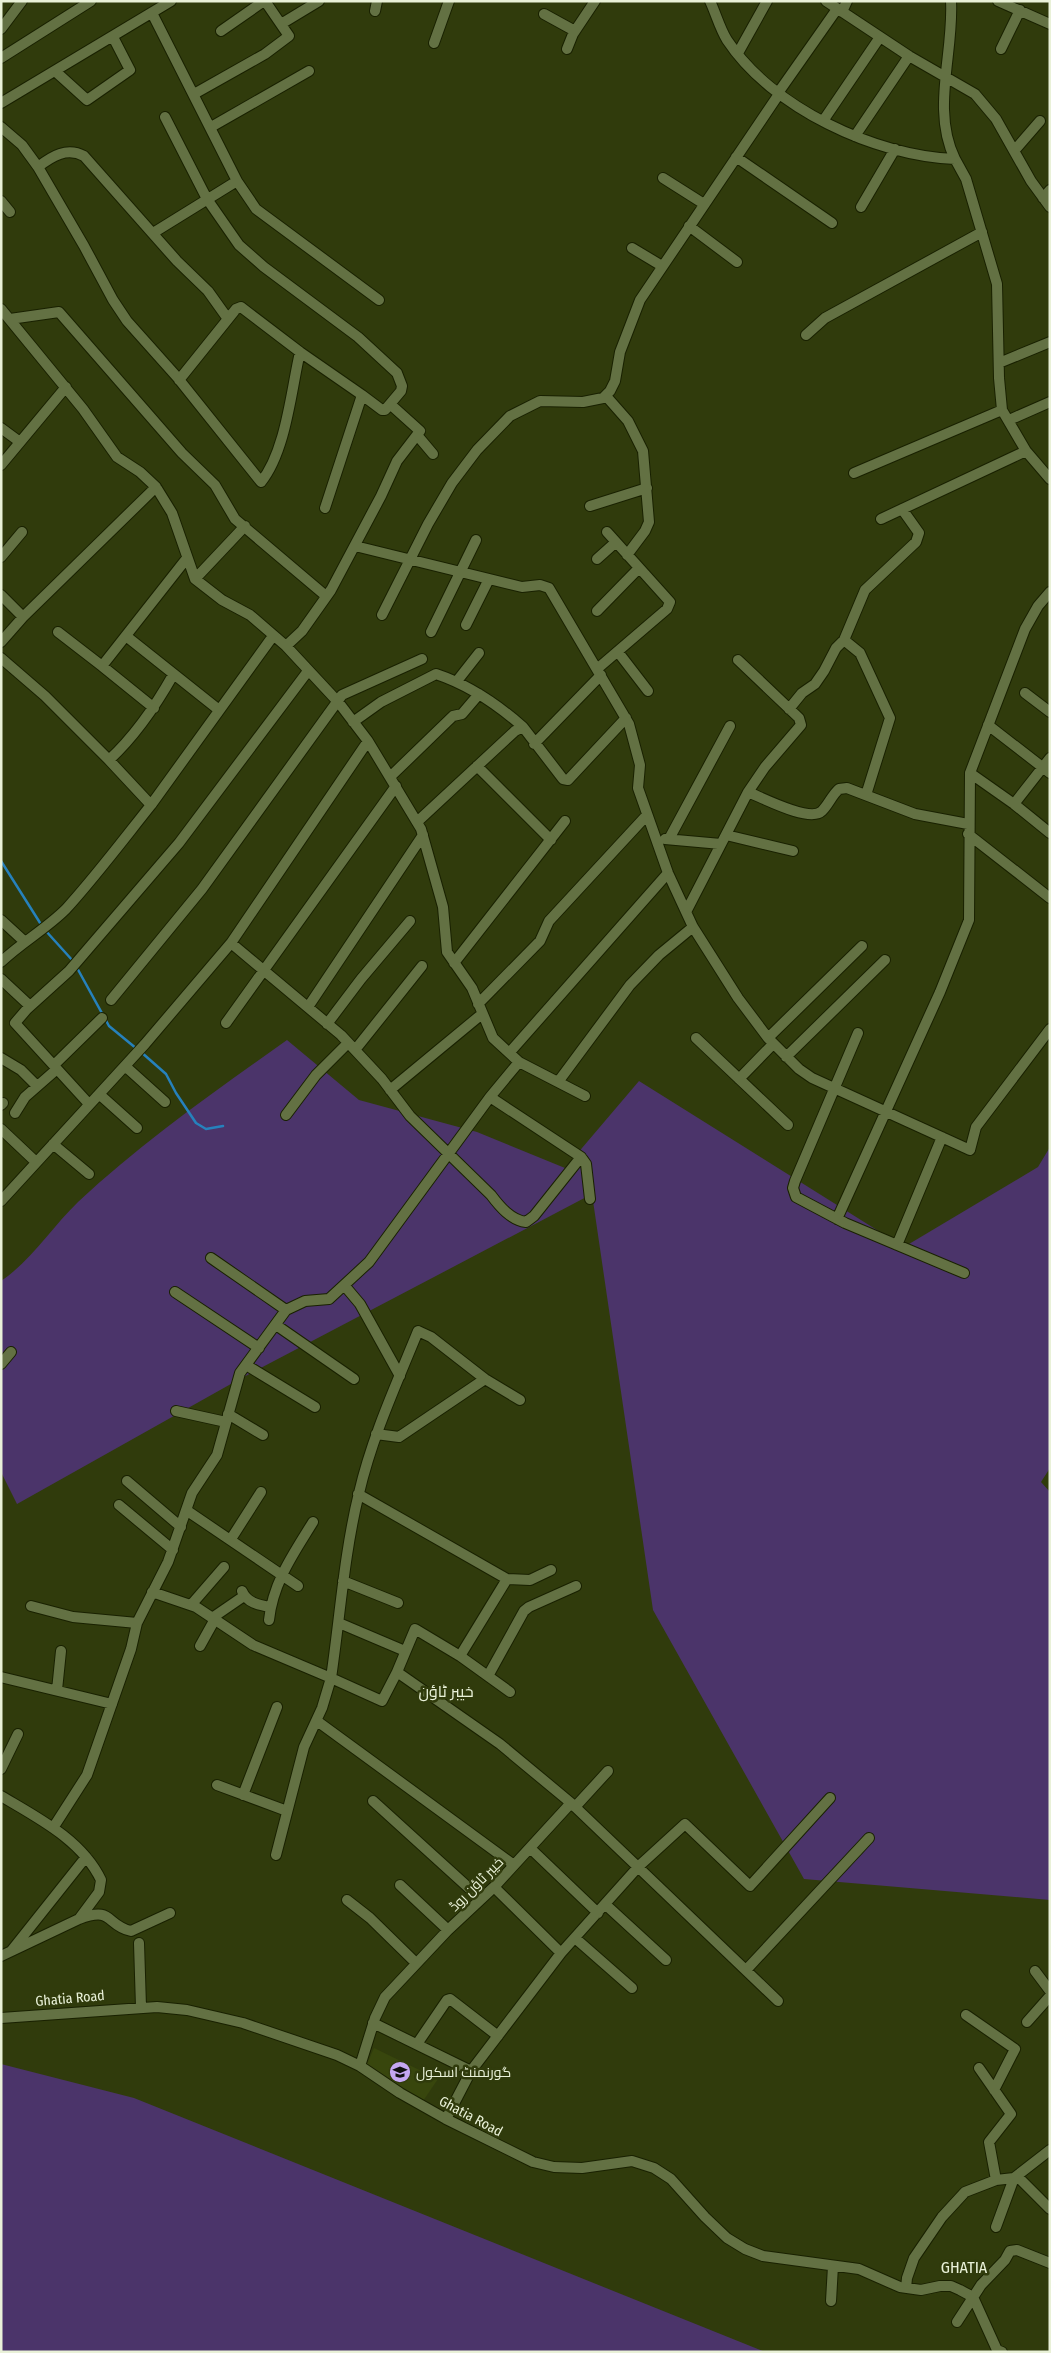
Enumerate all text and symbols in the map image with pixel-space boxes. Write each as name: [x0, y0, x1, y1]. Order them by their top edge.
district label: خیبر ٹاؤن: [418, 1682, 474, 1702]
street label: خیبر ٹاؤن روڈ: [446, 1854, 507, 1915]
street label: Ghatia Road: [35, 1987, 105, 2010]
school or university icon: گورنمنٹ اسکول: [388, 2060, 412, 2084]
place label: گورنمنٹ اسکول: [416, 2064, 511, 2081]
street label: Ghatia Road: [436, 2093, 505, 2140]
district label: GHATIA: [941, 2258, 988, 2277]

